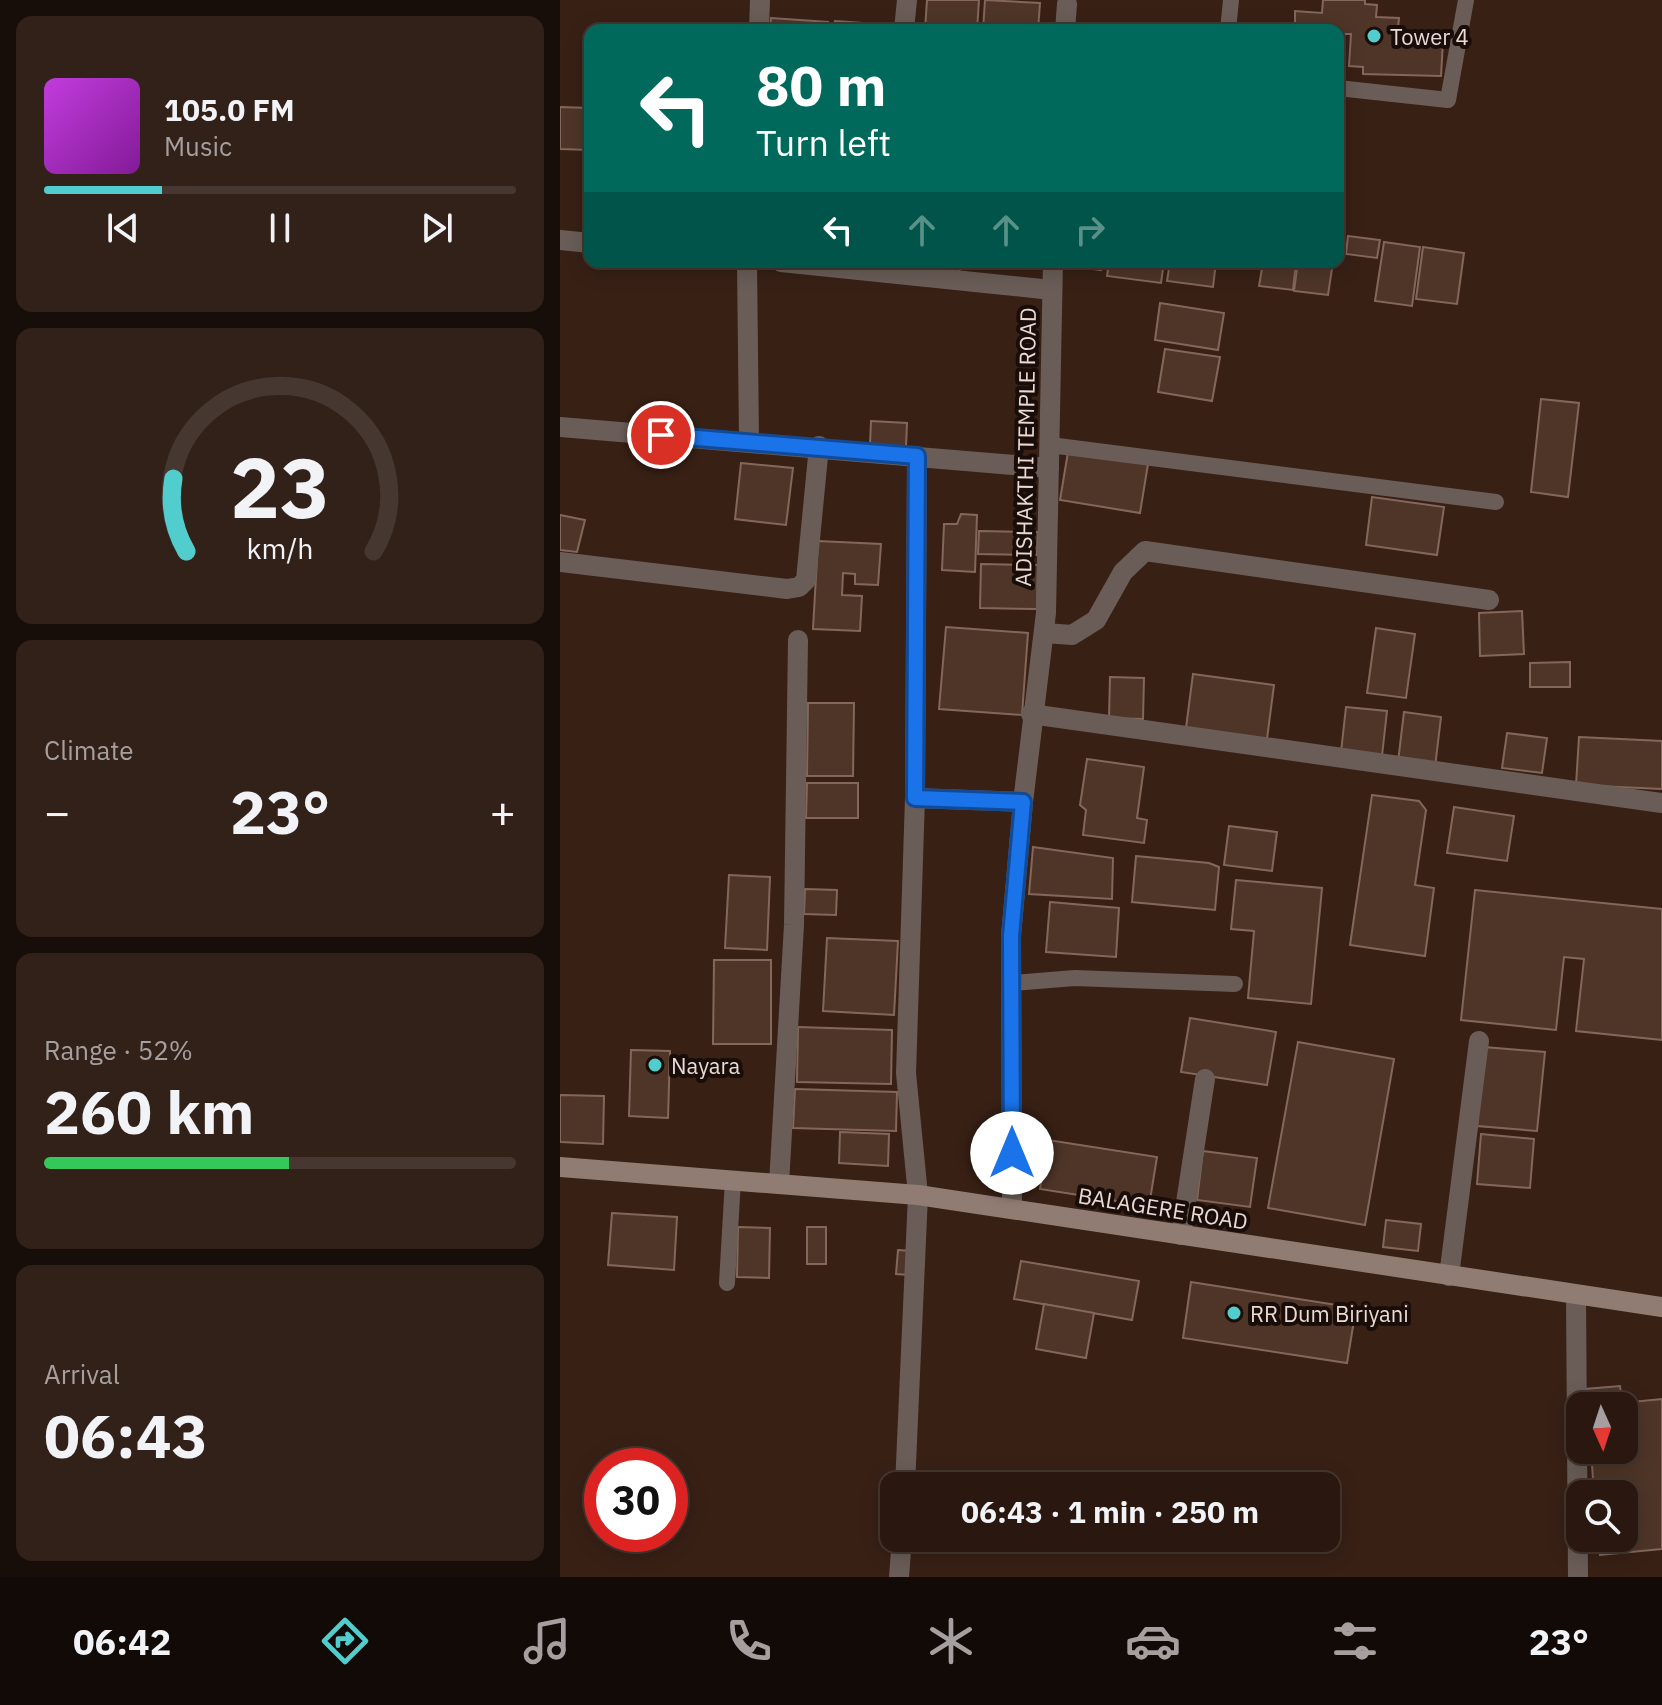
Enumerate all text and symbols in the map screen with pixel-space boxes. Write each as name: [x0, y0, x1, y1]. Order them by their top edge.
place label: Tower 4: [1390, 22, 1469, 51]
marker: Tower 4: [1365, 27, 1383, 45]
text: 80 m: [756, 49, 886, 121]
icon: left: [624, 56, 728, 160]
text: 105.0 FM: [164, 90, 295, 129]
text: Turn left: [756, 119, 891, 166]
text: Music: [164, 129, 232, 163]
icon: previous: [101, 206, 145, 250]
icon: pause: [258, 206, 302, 250]
icon: next: [415, 206, 459, 250]
icon: left: [816, 208, 860, 252]
icon: ahead: [900, 208, 944, 252]
icon: ahead: [984, 208, 1028, 252]
icon: right: [1068, 208, 1112, 252]
street label: ADISHAKTHI TEMPLE ROAD: [1008, 307, 1042, 587]
pin: [627, 401, 695, 469]
icon: arrive: [639, 413, 683, 457]
text: 23: [230, 433, 330, 541]
text: km/h: [246, 530, 314, 567]
text: Climate: [44, 733, 134, 767]
text: 23°: [230, 772, 330, 851]
text: −: [44, 783, 70, 840]
text: +: [490, 783, 516, 840]
text: Range · 52%: [44, 1033, 193, 1067]
place label: Nayara: [671, 1051, 741, 1080]
marker: Nayara: [646, 1056, 664, 1074]
text: 260 km: [44, 1072, 254, 1151]
position arrow: [970, 1111, 1054, 1195]
street label: BALAGERE ROAD: [1076, 1180, 1250, 1236]
place label: RR Dum Biriyani: [1250, 1299, 1409, 1328]
marker: RR Dum Biriyani: [1225, 1304, 1243, 1322]
text: Arrival: [44, 1357, 120, 1391]
north arrow: [1566, 1392, 1638, 1464]
map controls: [1566, 1392, 1638, 1552]
text: 06:43: [44, 1396, 208, 1475]
speed limit sign: 30: [584, 1448, 688, 1552]
button: search: [1566, 1480, 1638, 1552]
text: 06:43 · 1 min · 250 m: [961, 1492, 1259, 1531]
icon: directions: [317, 1613, 373, 1669]
icon: music: [519, 1613, 575, 1669]
icon: phone: [721, 1613, 777, 1669]
icon: climate: [923, 1613, 979, 1669]
icon: car: [1125, 1613, 1181, 1669]
icon: filters: [1327, 1613, 1383, 1669]
text: 06:42: [73, 1618, 171, 1665]
text: 23°: [1529, 1618, 1589, 1665]

